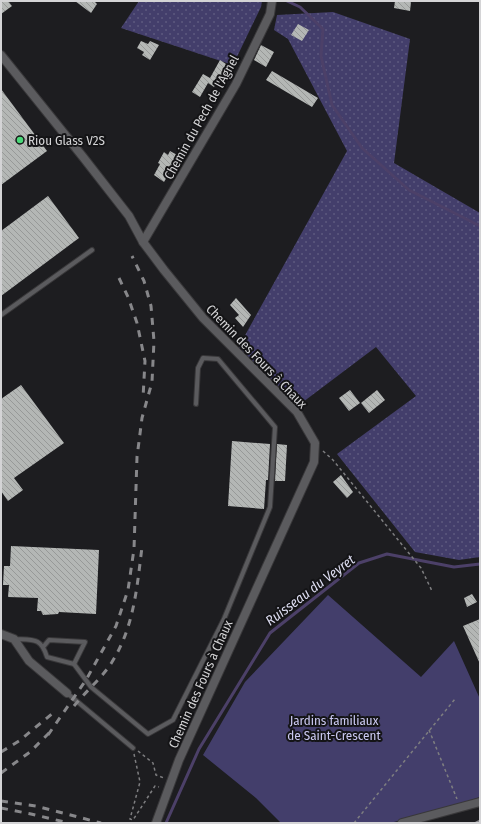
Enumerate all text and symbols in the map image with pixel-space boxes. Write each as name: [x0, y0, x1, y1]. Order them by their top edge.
street label: Chemin du Pech de l'Agnel: [161, 52, 242, 182]
place label: Riou Glass V2S: [28, 133, 105, 148]
marker: Riou Glass V2S: [15, 135, 25, 145]
street label: Chemin des Fours à Chaux: [203, 301, 310, 412]
water label: Ruisseau du Veyret: [262, 551, 359, 630]
street label: Chemin des Fours à Chaux: [165, 618, 236, 750]
park label: Jardins familiaux de Saint-Crescent: [287, 713, 381, 743]

